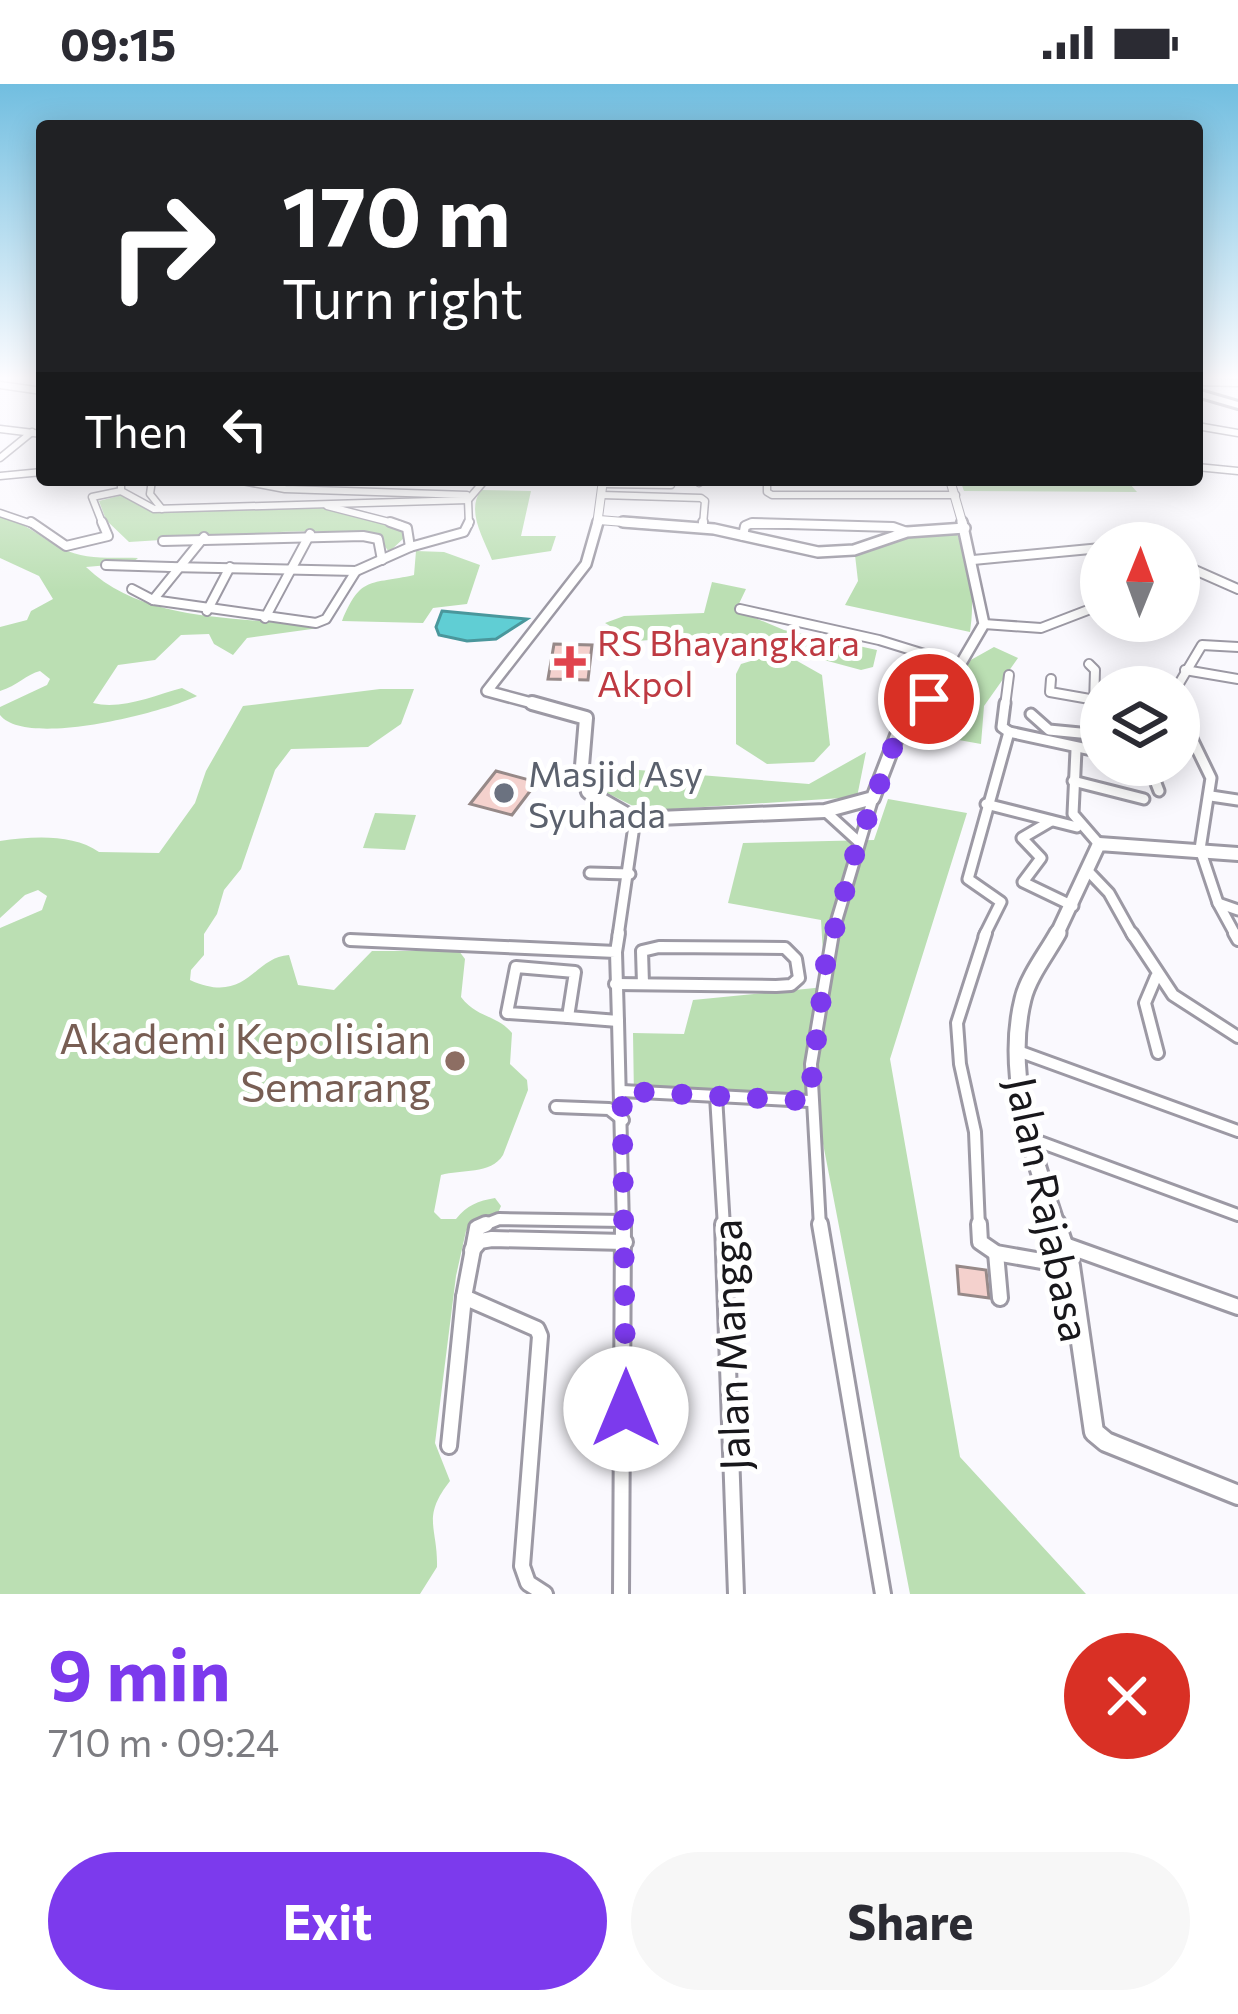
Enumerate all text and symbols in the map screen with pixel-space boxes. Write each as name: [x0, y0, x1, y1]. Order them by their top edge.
text: 09:15: [60, 15, 176, 70]
text: 170 m: [282, 162, 511, 264]
icon: right: [84, 168, 240, 324]
text: Turn right: [282, 264, 523, 330]
icon: left: [212, 396, 278, 462]
text: Then: [84, 402, 188, 457]
north arrow: [1080, 522, 1200, 642]
map controls: [1080, 522, 1200, 786]
place label: RS Bhayangkara Akpol: [597, 619, 860, 704]
marker: RS Bhayangkara Akpol: [554, 646, 586, 678]
pin: [878, 648, 980, 750]
icon: arrive: [896, 666, 962, 732]
button: layers: [1080, 666, 1200, 786]
place label: Masjid Asy Syuhada: [528, 750, 703, 835]
marker: Masjid Asy Syuhada: [491, 780, 517, 806]
place label: Akademi Kepolisian Semarang: [59, 1011, 431, 1111]
marker: Akademi Kepolisian Semarang: [442, 1048, 468, 1074]
street label: Jalan Rajabasa: [997, 1072, 1103, 1346]
street label: Jalan Mangga: [699, 1218, 759, 1472]
position arrow: [563, 1346, 689, 1472]
text: 9 min: [48, 1628, 231, 1716]
button: close: [1064, 1633, 1190, 1759]
text: 710 m · 09:24: [48, 1717, 279, 1765]
button: Exit: [48, 1852, 607, 1990]
button: Share: [631, 1852, 1190, 1990]

